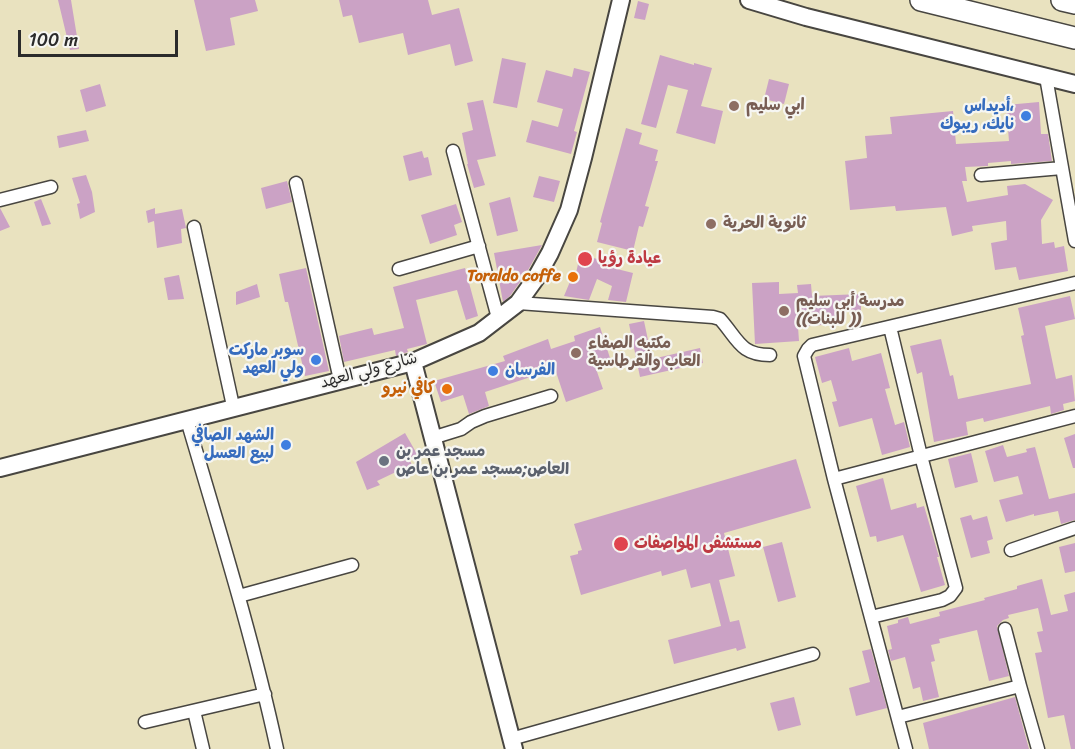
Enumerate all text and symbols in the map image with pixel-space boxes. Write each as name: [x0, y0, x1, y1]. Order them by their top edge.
scale bar: [21, 18, 182, 56]
text: 100 m: [29, 24, 78, 56]
place label: ابي سليم: [746, 96, 805, 116]
place label: أديداس، نايك، ريبوك: [940, 97, 1014, 135]
marker: ابي سليم: [727, 99, 741, 113]
marker: أديداس، نايك، ريبوك: [1019, 109, 1033, 123]
place label: ثانوية الحرية: [723, 214, 806, 234]
marker: ثانوية الحرية: [704, 217, 718, 231]
place label: عيادة رؤيا: [598, 249, 661, 269]
marker: عيادة رؤيا: [576, 250, 594, 268]
place label: Toraldo coffe: [467, 267, 561, 287]
marker: Toraldo coffe: [566, 270, 580, 284]
place label: مدرسة أبي سليم ((للبنات )): [796, 292, 904, 330]
marker: مدرسة أبي سليم ((للبنات )): [777, 304, 791, 318]
place label: مكتبه الصفاء العاب والقرطاسية: [588, 334, 700, 372]
place label: سوبر ماركت ولي العهد: [229, 341, 304, 379]
marker: مكتبه الصفاء العاب والقرطاسية: [569, 346, 583, 360]
street label: شارع ولي العهد: [318, 349, 420, 393]
marker: سوبر ماركت ولي العهد: [309, 353, 323, 367]
place label: الفرسان: [505, 361, 555, 381]
marker: الفرسان: [486, 364, 500, 378]
place label: كافي نيرو: [382, 379, 435, 399]
marker: كافي نيرو: [440, 382, 454, 396]
place label: الشهد الصافي لبيع العسل: [191, 426, 274, 464]
marker: الشهد الصافي لبيع العسل: [279, 438, 293, 452]
place label: مسجد عمر بن العاص;مسجد عمر بن عاص: [396, 442, 569, 480]
marker: مسجد عمر بن العاص;مسجد عمر بن عاص: [377, 454, 391, 468]
place label: مستشفى المواصفات: [634, 534, 762, 554]
marker: مستشفى المواصفات: [612, 535, 630, 553]

